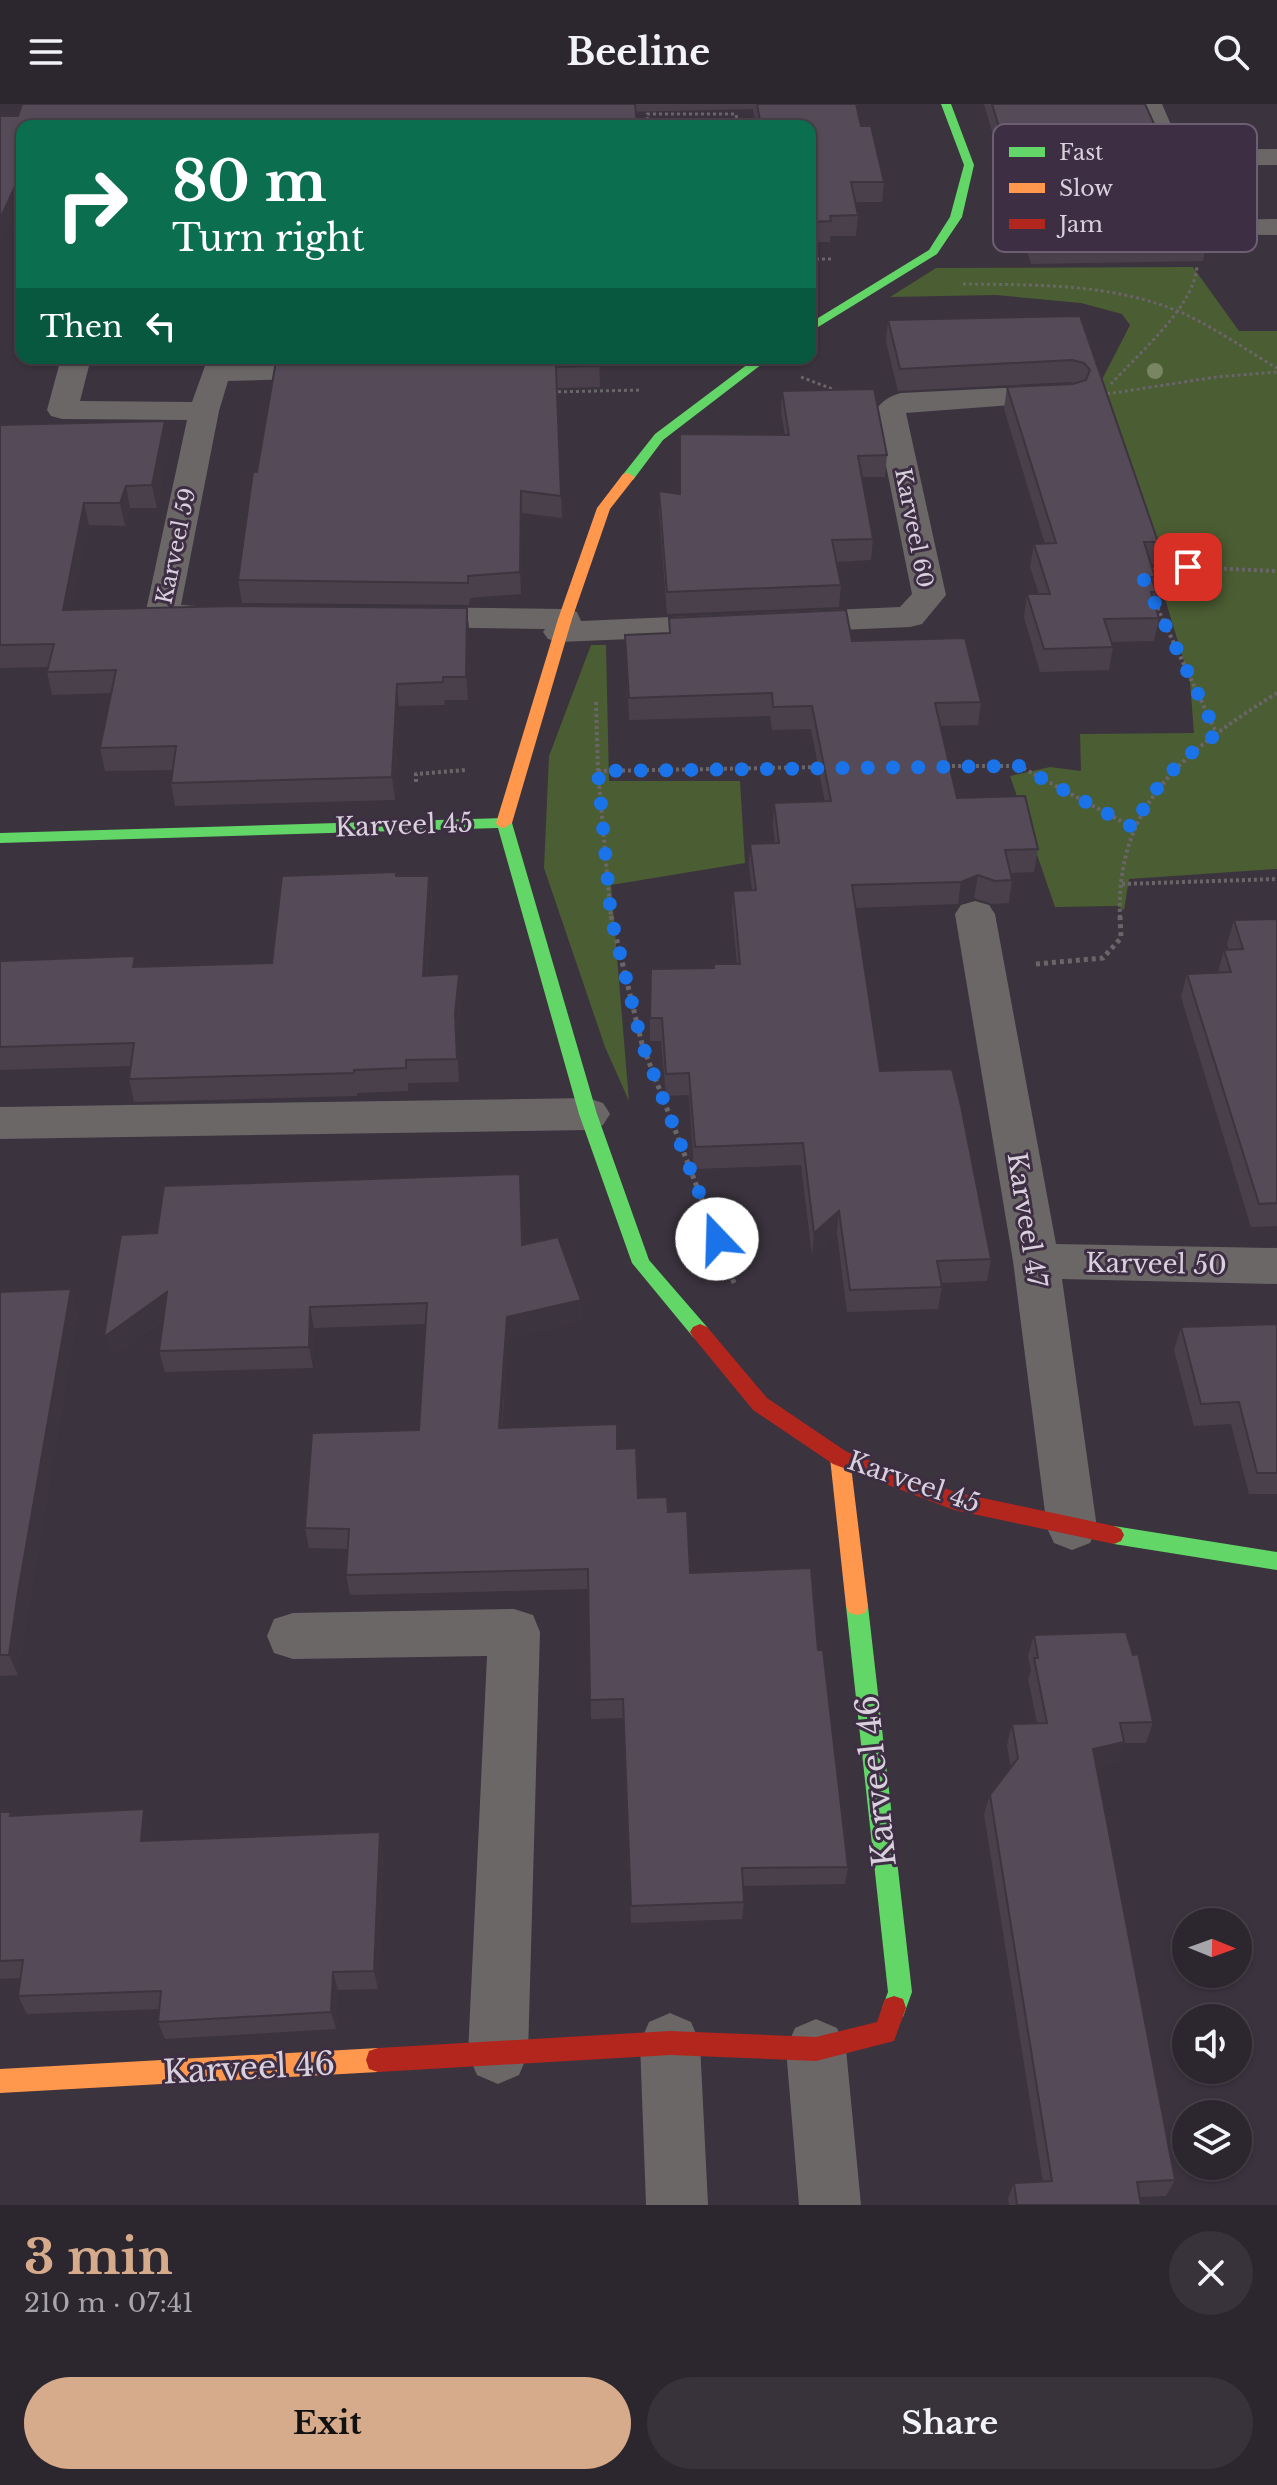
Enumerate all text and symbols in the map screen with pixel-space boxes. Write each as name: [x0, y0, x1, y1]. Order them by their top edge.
icon: menu: [24, 30, 68, 74]
text: Beeline: [567, 30, 710, 75]
icon: search: [1209, 30, 1253, 74]
legend: [993, 124, 1257, 252]
text: Fast: [1059, 139, 1104, 166]
text: 80 m: [172, 147, 327, 216]
icon: right: [40, 152, 144, 256]
text: Slow: [1059, 175, 1113, 202]
text: Jam: [1056, 211, 1103, 238]
text: Turn right: [172, 216, 365, 261]
icon: left: [139, 304, 183, 348]
text: Then: [40, 308, 123, 345]
street label: Karveel 60: [889, 466, 939, 590]
street label: Karveel 59: [151, 485, 201, 607]
pin: [1154, 533, 1222, 601]
icon: arrive: [1166, 545, 1210, 589]
street label: Karveel 45: [334, 807, 474, 843]
street label: Karveel 47: [1001, 1150, 1054, 1291]
position arrow: [675, 1197, 759, 1281]
street label: Karveel 50: [1085, 1247, 1227, 1281]
street label: Karveel 45: [844, 1444, 984, 1520]
street label: Karveel 46: [847, 1693, 905, 1869]
north arrow: [1172, 1908, 1252, 1988]
map controls: [1172, 1908, 1252, 2180]
button: sound: [1172, 2004, 1252, 2084]
street label: Karveel 46: [162, 2044, 336, 2092]
button: layers: [1172, 2100, 1252, 2180]
text: 3 min: [24, 2227, 173, 2287]
button: close: [1169, 2231, 1253, 2315]
text: 210 m · 07:41: [24, 2287, 194, 2319]
button: Exit: [24, 2377, 631, 2469]
button: Share: [647, 2377, 1253, 2469]

